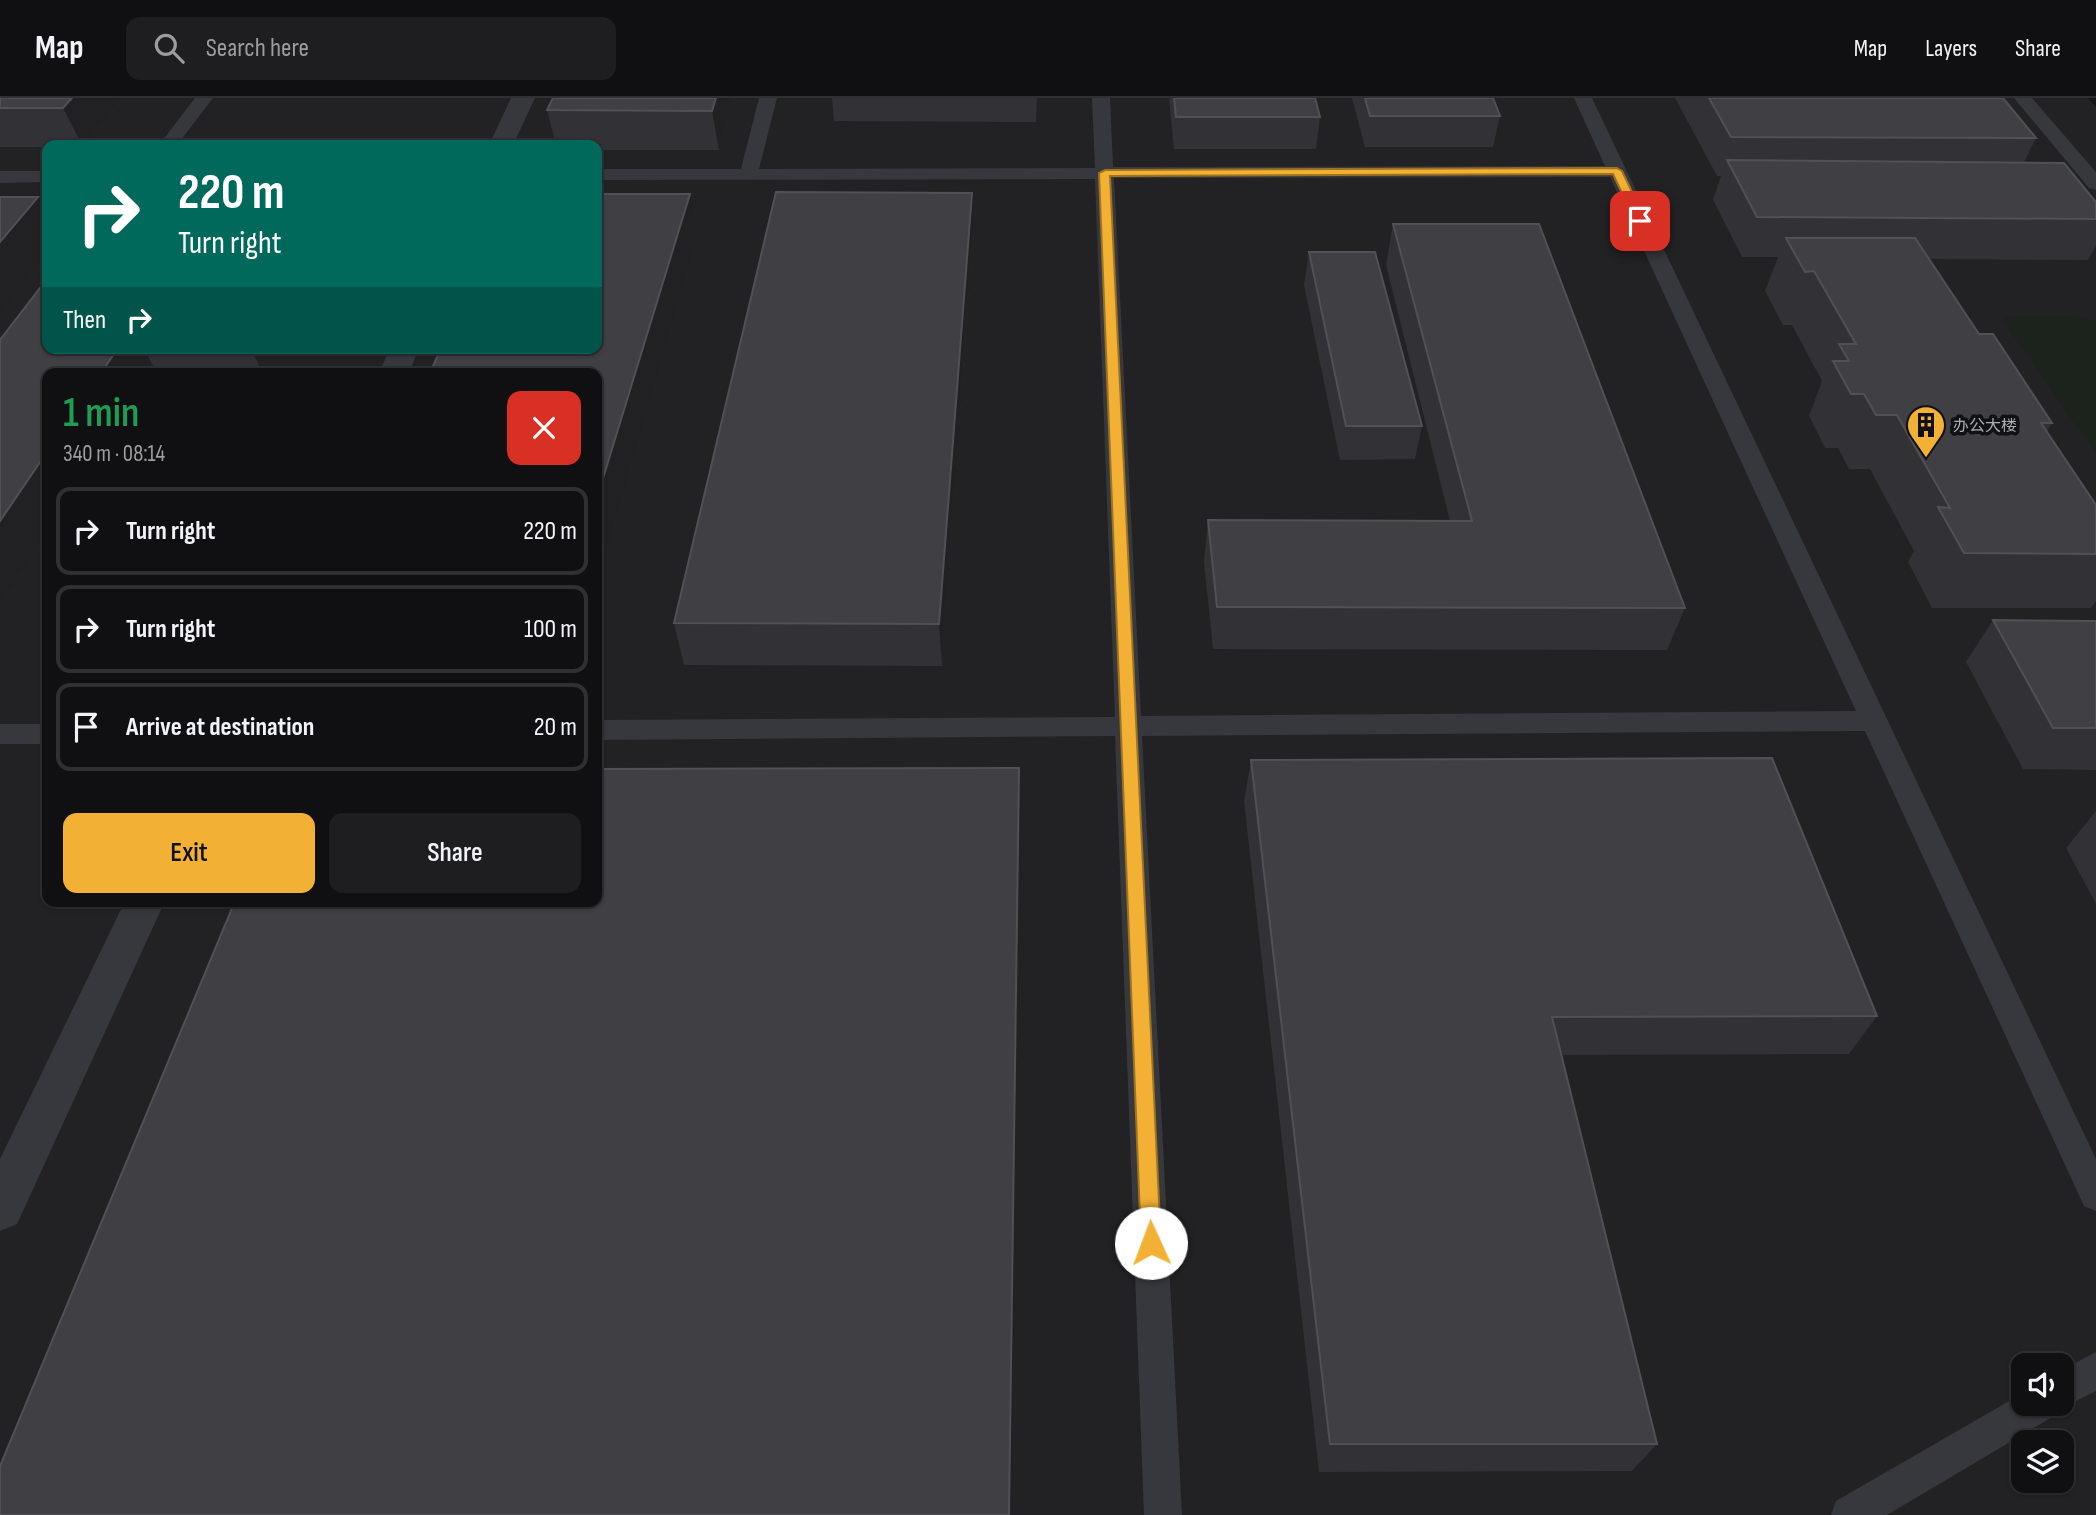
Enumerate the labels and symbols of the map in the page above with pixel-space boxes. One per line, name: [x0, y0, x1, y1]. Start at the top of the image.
pin: [1610, 191, 1670, 251]
building icon: 办公大楼: [1905, 404, 1947, 459]
place label: 办公大楼: [1953, 417, 2017, 436]
position arrow: [1114, 1206, 1188, 1280]

